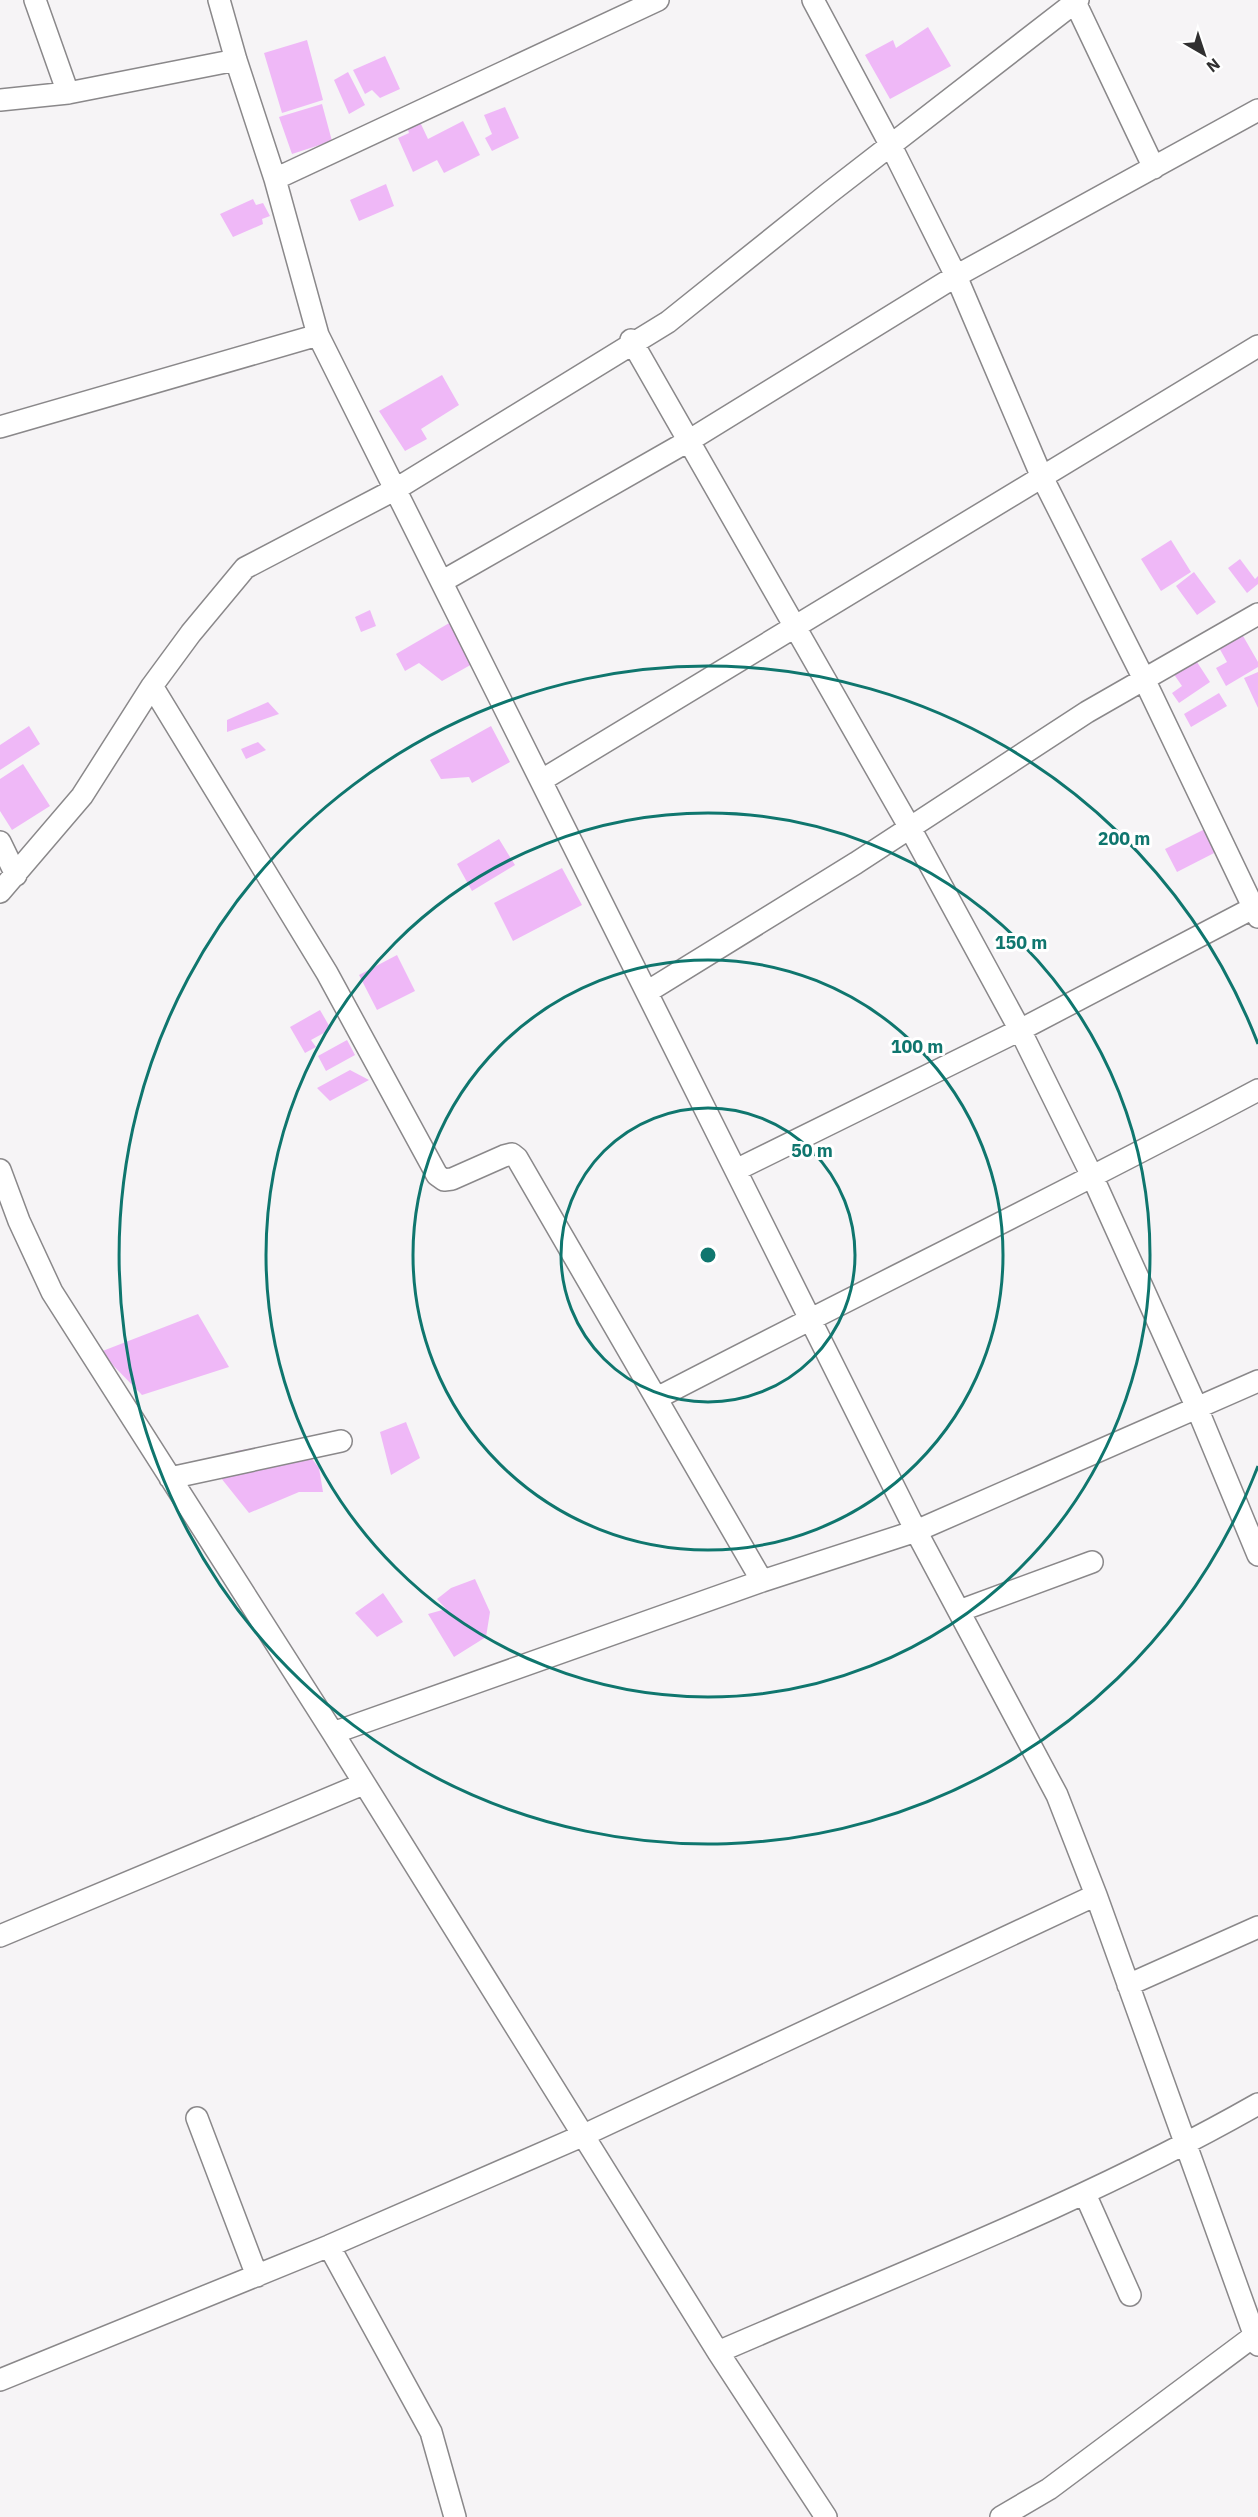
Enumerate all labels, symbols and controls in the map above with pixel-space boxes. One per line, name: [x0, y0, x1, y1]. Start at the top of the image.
north arrow: [1174, 24, 1234, 84]
text: N: [1203, 54, 1224, 77]
text: 200 m: [1098, 827, 1150, 850]
text: 150 m: [995, 931, 1047, 954]
text: 100 m: [891, 1035, 943, 1058]
text: 50 m: [791, 1139, 833, 1162]
centre of rings: [698, 1245, 718, 1265]

